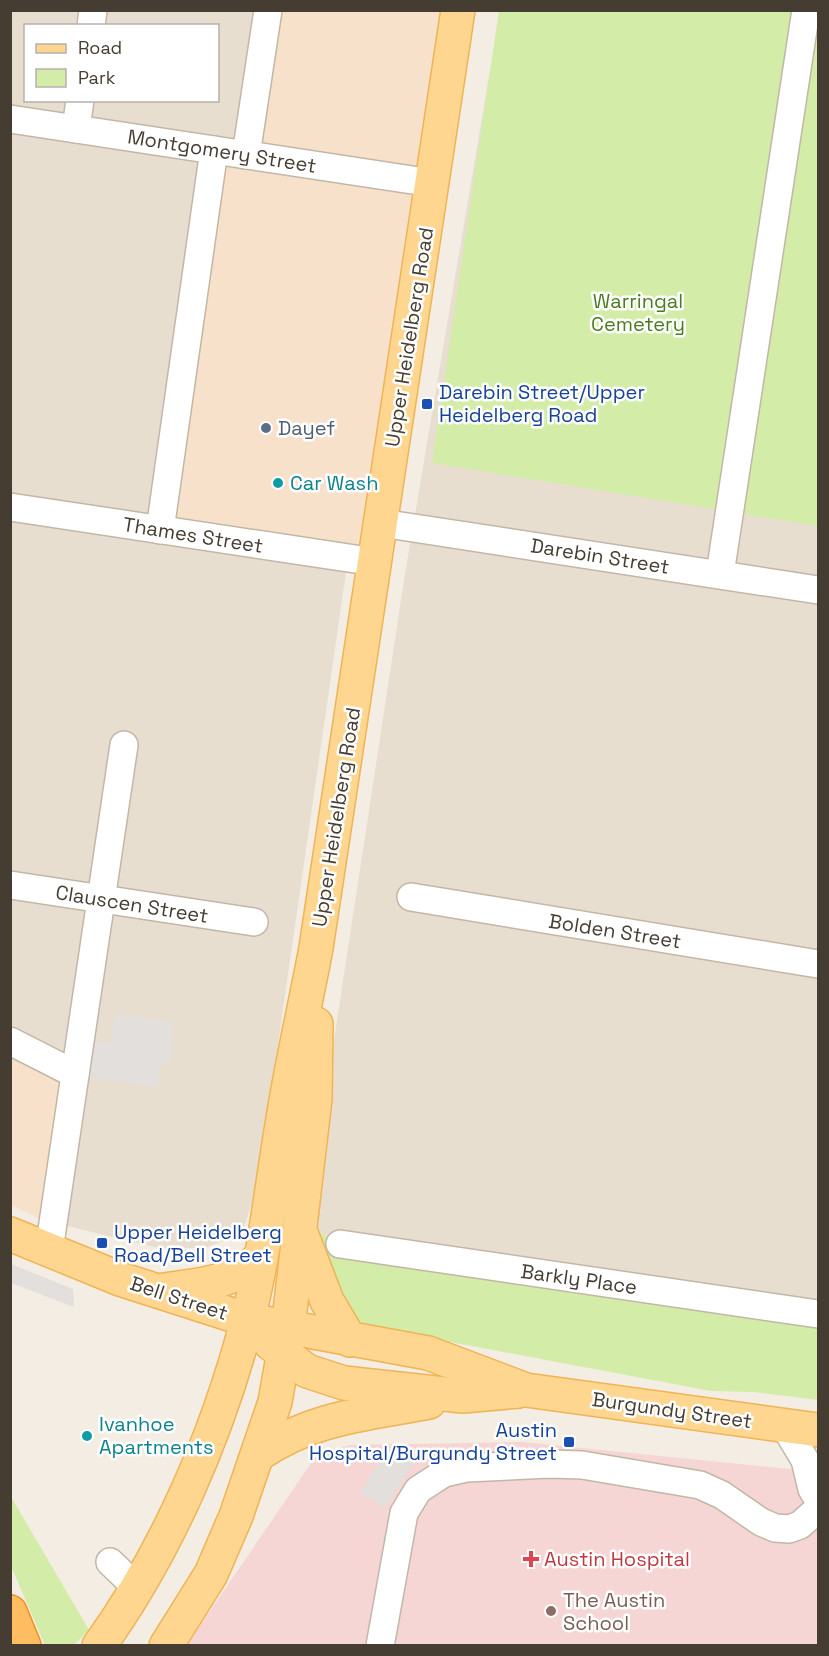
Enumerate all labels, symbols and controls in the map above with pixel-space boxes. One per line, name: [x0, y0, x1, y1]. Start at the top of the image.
legend: [24, 24, 219, 102]
text: Road: [78, 36, 122, 59]
text: Park: [78, 66, 116, 89]
street label: Montgomery Street: [126, 123, 318, 179]
street label: Upper Heidelberg Road: [379, 225, 439, 449]
park label: Warringal Cemetery: [591, 288, 685, 337]
place label: Darebin Street/Upper Heidelberg Road: [439, 379, 645, 428]
marker: Darebin Street/Upper Heidelberg Road: [420, 397, 434, 411]
place label: Dayef: [278, 415, 335, 441]
marker: Dayef: [259, 421, 273, 435]
place label: Car Wash: [290, 470, 378, 496]
marker: Car Wash: [271, 476, 285, 490]
street label: Thames Street: [121, 511, 265, 559]
street label: Darebin Street: [529, 532, 671, 580]
street label: Upper Heidelberg Road: [306, 705, 366, 929]
street label: Clauscen Street: [54, 879, 210, 929]
street label: Bolden Street: [547, 908, 683, 954]
place label: Upper Heidelberg Road/Bell Street: [114, 1219, 282, 1268]
marker: Upper Heidelberg Road/Bell Street: [95, 1236, 109, 1250]
street label: Barkly Place: [519, 1258, 639, 1300]
street label: Bell Street: [127, 1270, 231, 1326]
street label: Burgundy Street: [590, 1386, 754, 1434]
place label: Ivanhoe Apartments: [99, 1411, 213, 1460]
place label: Austin Hospital/Burgundy Street: [309, 1417, 557, 1466]
marker: Ivanhoe Apartments: [80, 1429, 94, 1443]
marker: Austin Hospital/Burgundy Street: [562, 1435, 576, 1449]
place label: Austin Hospital: [544, 1546, 690, 1572]
marker: Austin Hospital: [522, 1550, 540, 1568]
place label: The Austin School: [563, 1587, 665, 1636]
marker: The Austin School: [544, 1604, 558, 1618]

